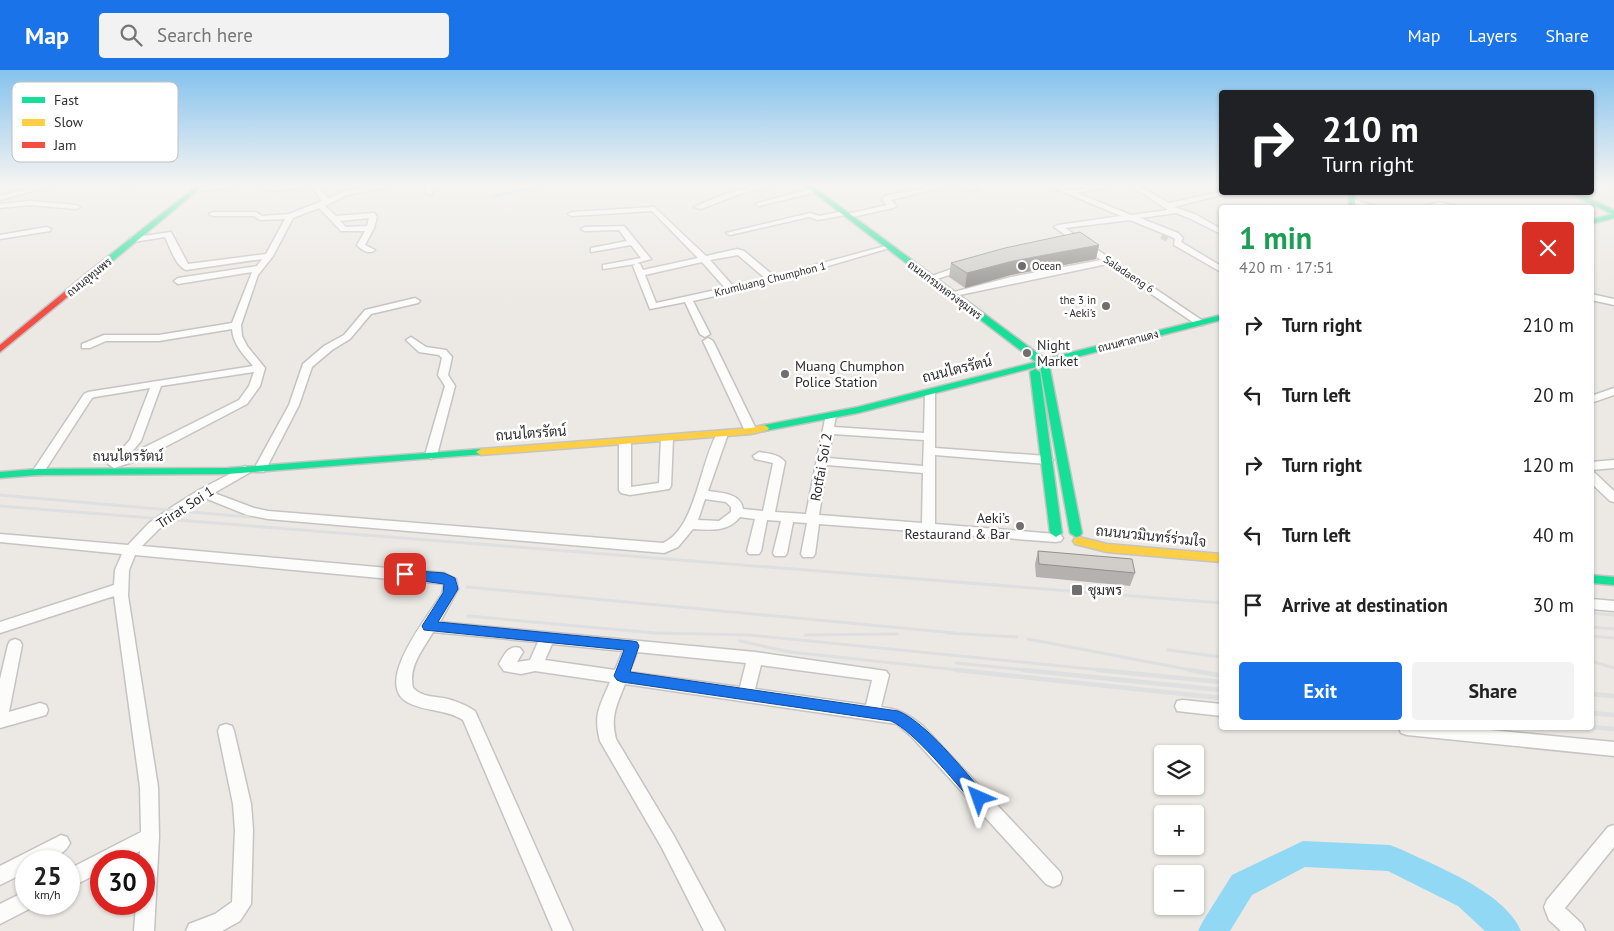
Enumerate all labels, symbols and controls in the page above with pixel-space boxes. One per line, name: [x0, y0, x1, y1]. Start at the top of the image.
search box: [99, 13, 449, 58]
text: Map: [25, 20, 69, 51]
icon: search: [117, 21, 145, 49]
text: Search here: [157, 23, 253, 47]
text: Map: [1408, 24, 1440, 47]
text: Layers: [1468, 24, 1517, 47]
text: Share: [1545, 24, 1589, 47]
legend: [12, 82, 178, 162]
text: Fast: [54, 91, 79, 109]
text: 210 m: [1322, 106, 1419, 152]
icon: right: [1239, 110, 1304, 175]
text: Slow: [54, 113, 84, 131]
text: Jam: [53, 136, 76, 154]
text: Turn right: [1322, 150, 1414, 178]
text: 1 min: [1239, 218, 1312, 257]
button: close: [1522, 222, 1574, 274]
street label: Saladaeng 6: [1101, 252, 1157, 296]
street label: ถนนอุทุมพร: [64, 255, 116, 301]
street label: ถนนกรมหลวงชุมพร: [904, 257, 985, 324]
text: 420 m · 17:51: [1239, 257, 1334, 277]
street label: Krumluang Chumphon 1: [713, 258, 827, 300]
place label: Ocean: [1032, 259, 1061, 273]
marker: Ocean: [1016, 260, 1028, 272]
place label: the 3 in - Aeki's: [1060, 293, 1096, 320]
marker: the 3 in - Aeki's: [1100, 300, 1112, 312]
icon: right: [1239, 311, 1267, 339]
text: Turn right: [1282, 313, 1362, 337]
text: 210 m: [1522, 313, 1574, 337]
street label: ถนนศาลาแดง: [1096, 327, 1160, 355]
place label: Night Market: [1037, 336, 1078, 370]
marker: Night Market: [1021, 347, 1033, 359]
street label: ถนนไตรรัตน์: [920, 352, 994, 386]
place label: Muang Chumphon Police Station: [795, 357, 904, 391]
marker: Muang Chumphon Police Station: [779, 368, 791, 380]
icon: left: [1239, 381, 1267, 409]
text: Turn left: [1282, 383, 1351, 407]
text: 20 m: [1533, 383, 1574, 407]
street label: ถนนไตรรัตน์: [495, 422, 567, 444]
street label: Rotfai Soi 2: [806, 432, 836, 502]
street label: ถนนไตรรัตน์: [93, 447, 164, 465]
icon: right: [1239, 451, 1267, 479]
text: Turn right: [1282, 453, 1362, 477]
text: 120 m: [1522, 453, 1574, 477]
street label: Trirat Soi 1: [153, 482, 217, 532]
place label: Aeki’s Restaurand & Bar: [904, 509, 1010, 543]
marker: Aeki’s Restaurand & Bar: [1014, 520, 1026, 532]
street label: ถนนนวมินทร์ร่วมใจ: [1095, 521, 1207, 551]
icon: left: [1239, 521, 1267, 549]
text: Turn left: [1282, 523, 1351, 547]
text: 40 m: [1533, 523, 1574, 547]
pin: [384, 553, 426, 595]
icon: arrive: [391, 560, 419, 588]
place label: ชุมพร: [1088, 581, 1122, 600]
marker: ชุมพร: [1070, 583, 1084, 597]
icon: arrive: [1239, 591, 1267, 619]
text: Arrive at destination: [1282, 593, 1448, 617]
text: 30 m: [1533, 593, 1574, 617]
button: Exit: [1239, 662, 1402, 720]
button: Share: [1412, 662, 1574, 720]
map controls: [1154, 745, 1204, 915]
button: layers: [1154, 745, 1204, 795]
position arrow: [952, 771, 1004, 823]
button: +: [1154, 805, 1204, 855]
speed limit sign: 30: [90, 850, 155, 915]
text: 25: [33, 860, 62, 892]
button: −: [1154, 865, 1204, 915]
text: km/h: [34, 887, 61, 902]

